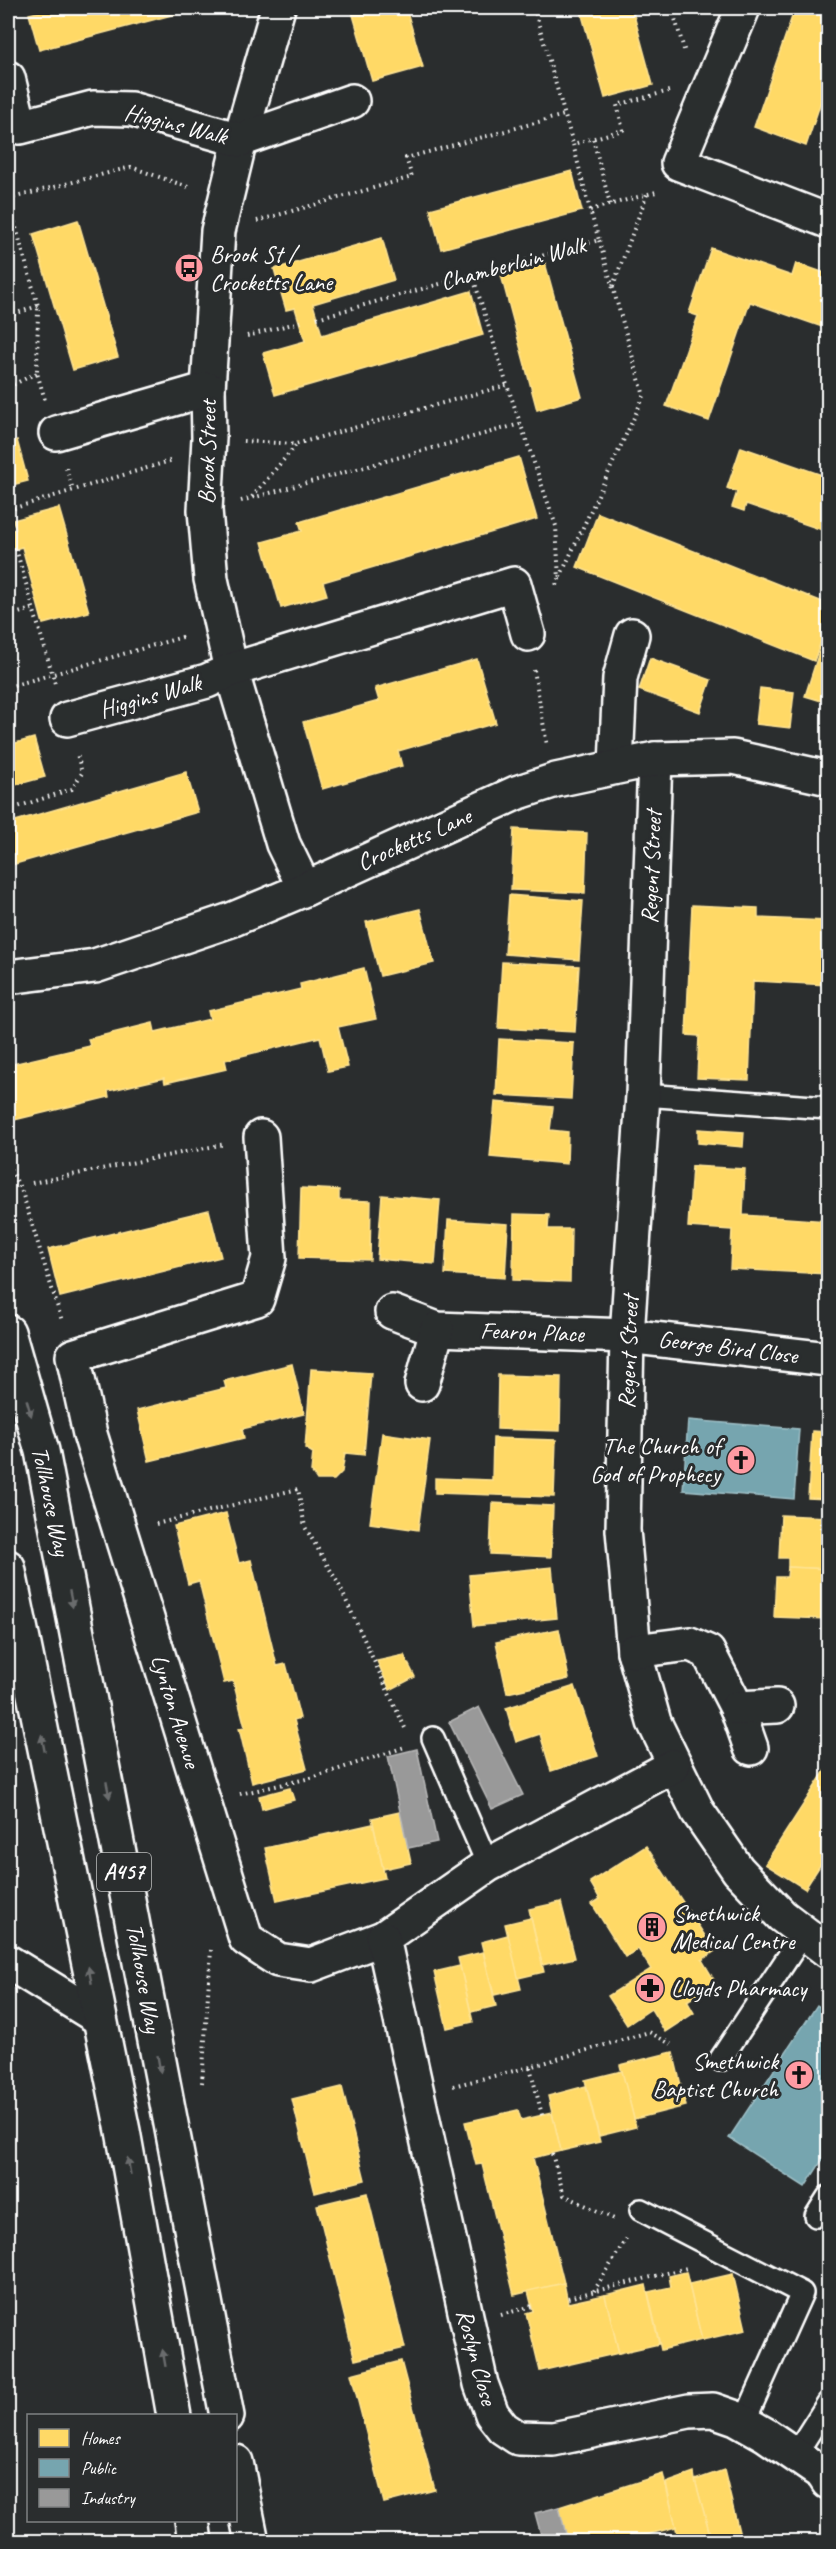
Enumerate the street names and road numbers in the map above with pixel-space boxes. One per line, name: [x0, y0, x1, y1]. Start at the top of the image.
street label: Higgins Walk: [122, 97, 232, 152]
street label: Chamberlain Walk: [437, 229, 591, 297]
street label: Brook Street: [191, 397, 223, 504]
street label: Higgins Walk: [96, 667, 207, 725]
street label: Crocketts Lane: [352, 800, 478, 878]
street label: Regent Street: [634, 807, 668, 924]
street label: Regent Street: [611, 1292, 645, 1409]
street label: Fearon Place: [480, 1315, 587, 1349]
street label: George Bird Close: [657, 1324, 801, 1371]
street label: Tollhouse Way: [25, 1444, 78, 1560]
street label: Lynton Avenue: [145, 1651, 208, 1773]
road number: A457: [97, 1853, 151, 1891]
street label: Tollhouse Way: [120, 1921, 169, 2037]
street label: Roslyn Close: [450, 2306, 505, 2410]

